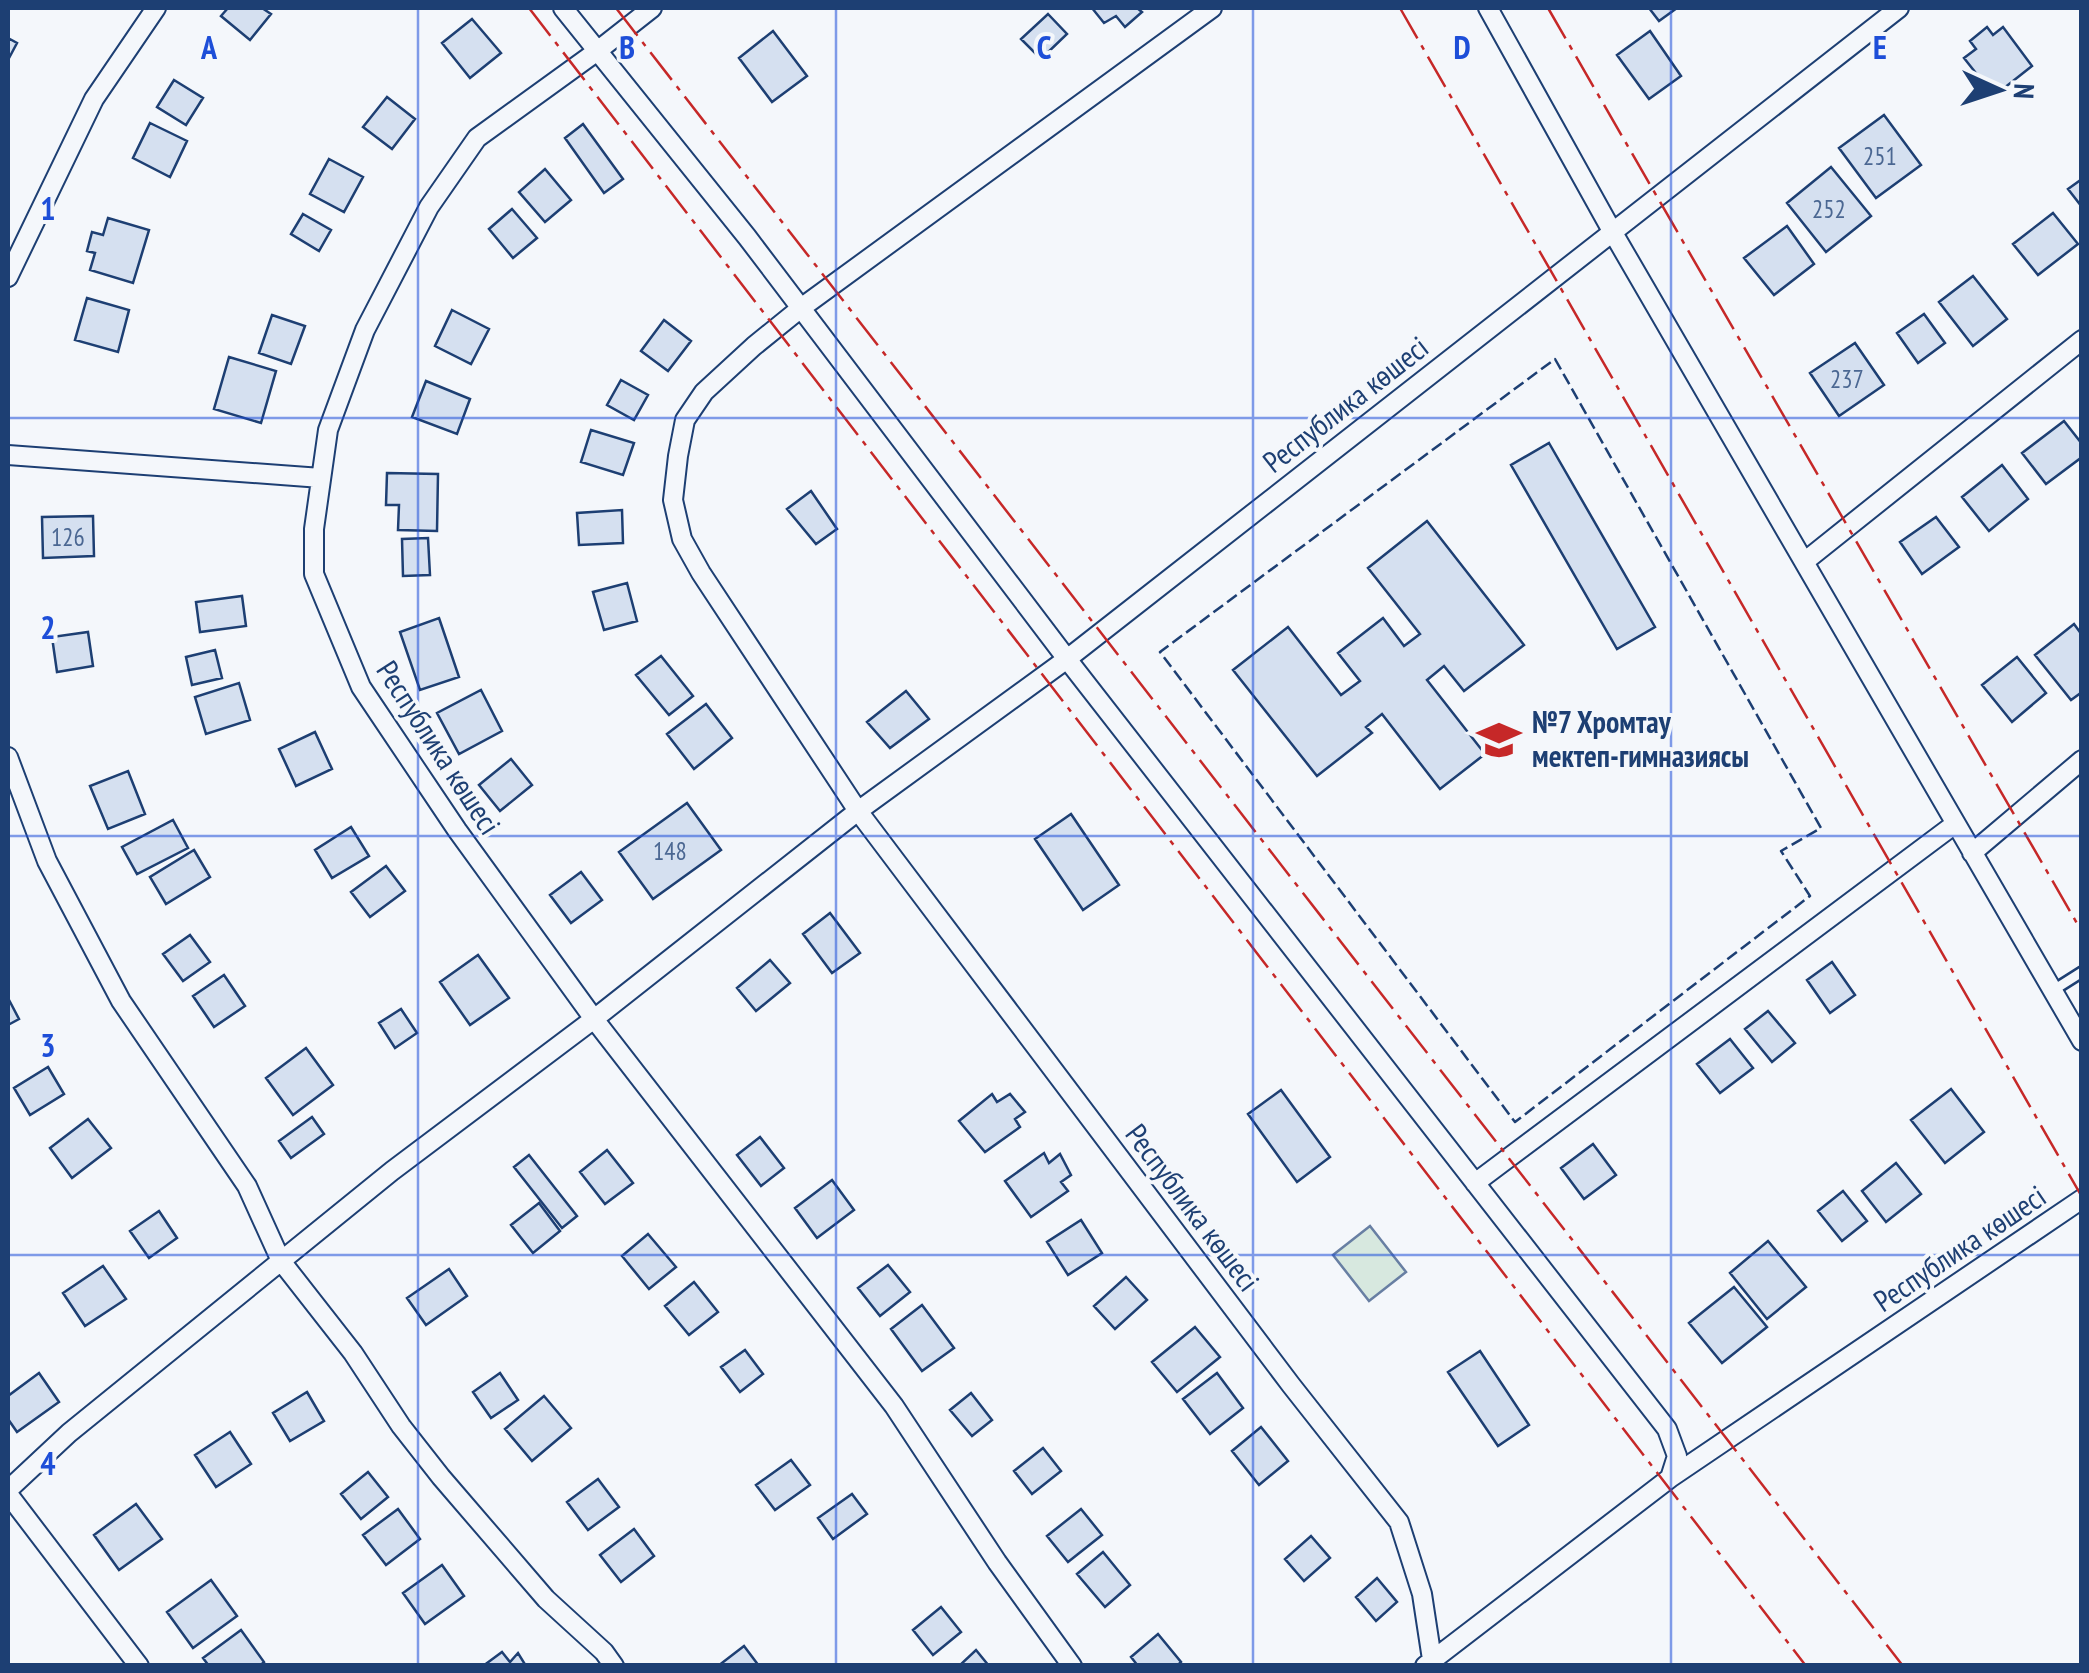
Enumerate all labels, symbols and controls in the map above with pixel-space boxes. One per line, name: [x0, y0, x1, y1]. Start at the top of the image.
text: A: [200, 26, 218, 68]
text: B: [619, 26, 635, 68]
text: C: [1037, 26, 1052, 68]
text: D: [1453, 26, 1471, 68]
text: E: [1873, 26, 1887, 68]
north arrow: [1949, 40, 2049, 140]
text: N: [2006, 83, 2043, 100]
house number: 251: [1863, 140, 1897, 172]
text: 1: [40, 187, 56, 229]
house number: 252: [1812, 193, 1846, 225]
street label: Республика көшесі: [1254, 327, 1436, 481]
house number: 237: [1830, 363, 1864, 395]
house number: 126: [51, 521, 85, 553]
text: 2: [40, 606, 56, 648]
street label: Республика көшесі: [369, 653, 510, 841]
place label: №7 Хромтау мектеп-гимназиясы: [1532, 702, 1749, 775]
school or university icon: №7 Хромтау мектеп-гимназиясы: [1475, 716, 1523, 764]
house number: 148: [653, 835, 687, 867]
text: 3: [40, 1024, 56, 1066]
street label: Республика көшесі: [1118, 1116, 1269, 1298]
street label: Республика көшесі: [1866, 1176, 2053, 1320]
text: 4: [40, 1442, 56, 1484]

